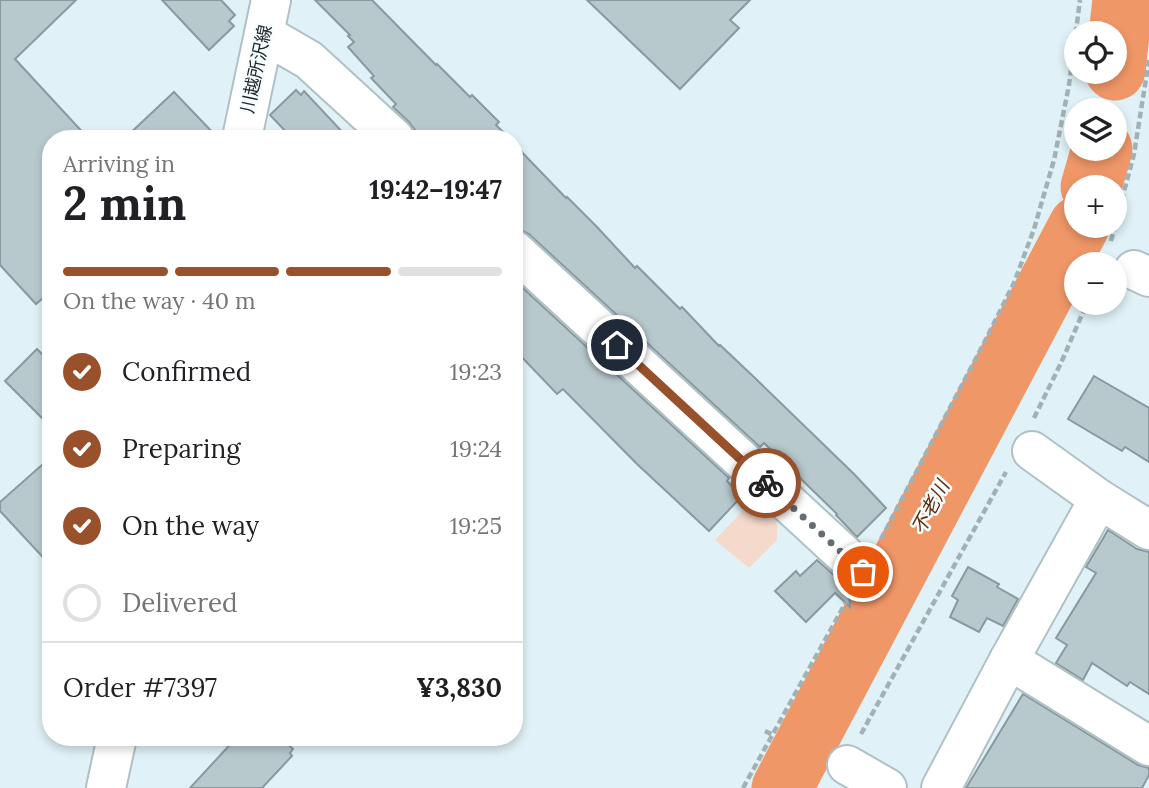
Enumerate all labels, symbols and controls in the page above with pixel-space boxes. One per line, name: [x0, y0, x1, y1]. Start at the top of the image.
map controls: [1064, 21, 1127, 315]
button: locate: [1064, 21, 1127, 84]
street label: 川越所沢線: [235, 23, 277, 115]
button: layers: [1064, 98, 1127, 161]
text: Arriving in: [63, 149, 175, 178]
text: 19:42–19:47: [369, 173, 502, 206]
text: 2 min: [63, 174, 186, 233]
button: +: [1064, 175, 1127, 238]
button: −: [1064, 252, 1127, 315]
text: On the way · 40 m: [63, 286, 256, 315]
pin: [587, 315, 647, 375]
icon: home: [598, 326, 636, 364]
icon: check: [63, 353, 101, 391]
text: Confirmed: [122, 355, 251, 388]
text: 19:23: [450, 357, 502, 386]
icon: check: [63, 430, 101, 468]
text: Preparing: [122, 432, 241, 465]
text: 19:24: [450, 434, 502, 463]
courier: [731, 448, 801, 518]
icon: bike: [747, 464, 785, 502]
water label: 不老川: [906, 474, 955, 538]
icon: check: [63, 507, 101, 545]
text: On the way: [122, 509, 259, 542]
text: 19:25: [450, 511, 502, 540]
pin: [833, 542, 893, 602]
icon: bag: [844, 553, 882, 591]
text: Delivered: [122, 586, 238, 619]
text: Order #7397: [63, 671, 217, 704]
text: ¥3,830: [416, 671, 502, 704]

